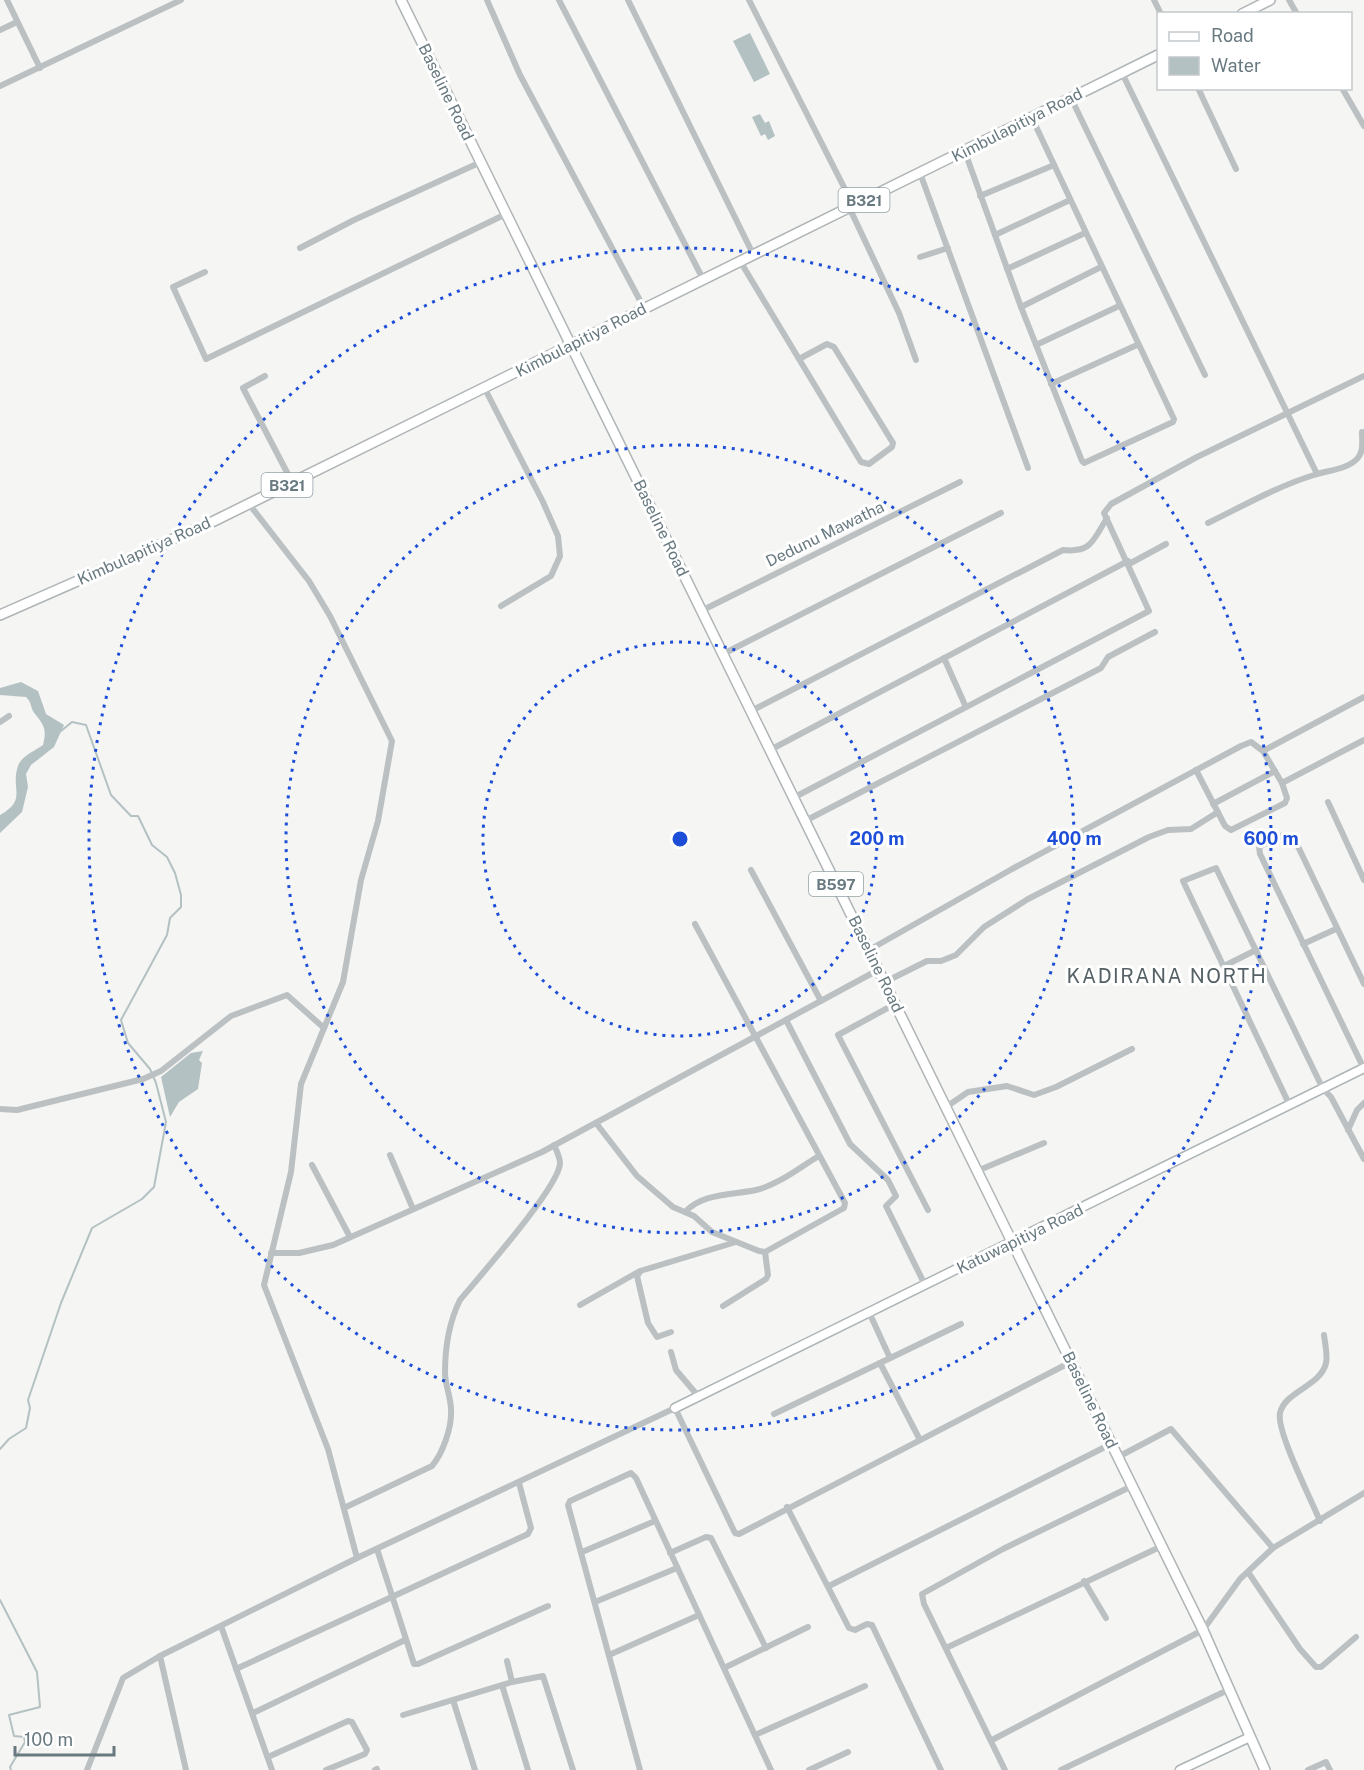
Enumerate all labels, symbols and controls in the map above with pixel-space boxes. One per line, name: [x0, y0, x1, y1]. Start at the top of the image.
legend: [1157, 12, 1352, 90]
text: Road: [1211, 25, 1254, 46]
street label: Baseline Road: [414, 40, 478, 144]
text: Water: [1211, 55, 1261, 76]
street label: Kimbulapitiya Road: [949, 84, 1085, 166]
road number: B321: [838, 188, 890, 212]
street label: Kimbulapitiya Road: [513, 299, 649, 381]
road number: B321: [262, 473, 312, 497]
street label: Baseline Road: [629, 476, 693, 580]
street label: Dedunu Mawatha: [763, 497, 887, 571]
street label: Kimbulapitiya Road: [74, 513, 214, 589]
text: 200 m: [850, 828, 904, 849]
text: 400 m: [1046, 828, 1102, 849]
text: 600 m: [1243, 828, 1299, 849]
centre of rings: [670, 829, 690, 849]
road number: B597: [809, 872, 863, 896]
street label: Baseline Road: [844, 912, 908, 1016]
district label: KADIRANA NORTH: [1067, 964, 1267, 988]
street label: Katuwapitiya Road: [954, 1200, 1086, 1278]
street label: Baseline Road: [1058, 1348, 1122, 1452]
scale bar: [15, 1719, 114, 1757]
text: 100 m: [24, 1729, 73, 1750]

